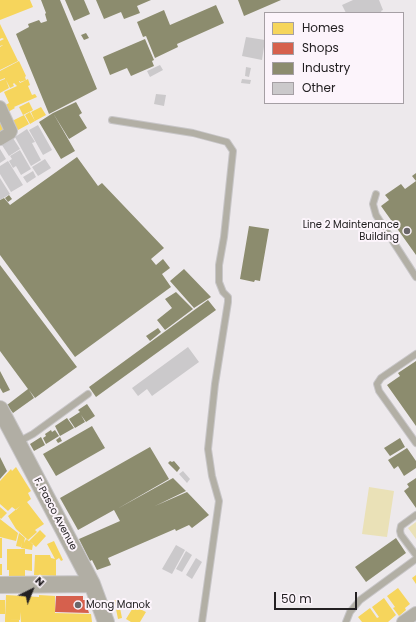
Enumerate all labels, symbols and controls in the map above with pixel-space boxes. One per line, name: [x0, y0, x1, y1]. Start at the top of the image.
legend: [264, 12, 404, 104]
text: Homes: [302, 19, 344, 36]
text: Shops: [302, 39, 339, 56]
text: Industry: [302, 59, 350, 76]
text: Other: [302, 79, 335, 96]
place label: Line 2 Maintenance Building: [303, 219, 399, 242]
marker: Line 2 Maintenance Building: [402, 226, 412, 236]
street label: F. Pasco Avenue: [31, 476, 79, 552]
north arrow: [12, 570, 52, 610]
text: N: [32, 573, 49, 590]
scale bar: [276, 584, 359, 610]
text: 50 m: [281, 590, 312, 607]
place label: Mong Manok: [86, 599, 150, 611]
marker: Mong Manok: [73, 600, 83, 610]

